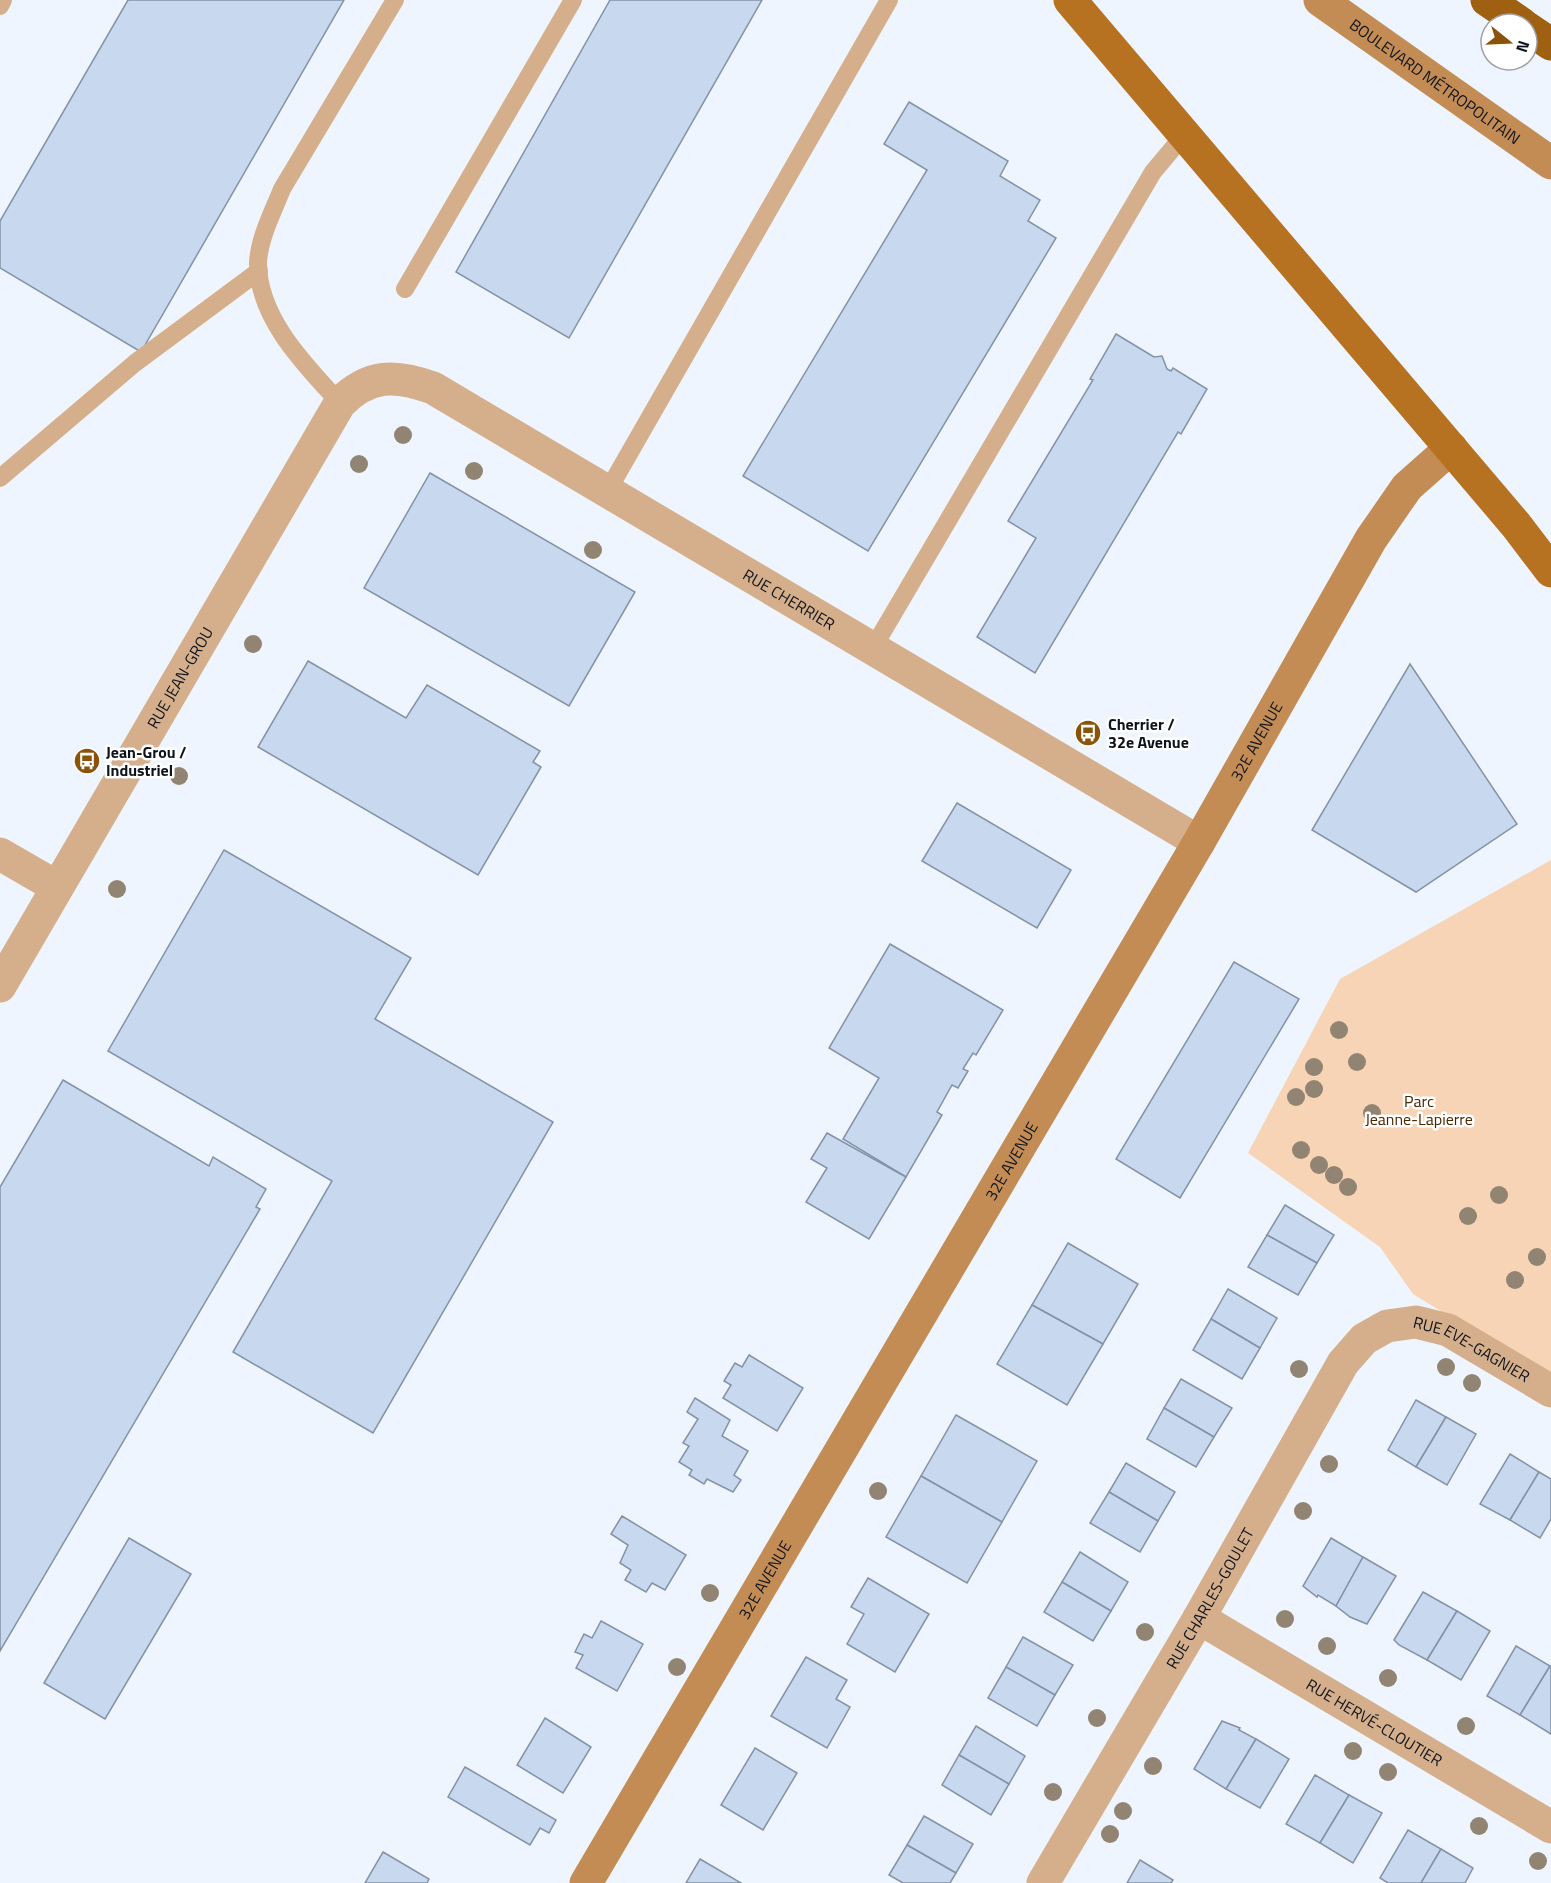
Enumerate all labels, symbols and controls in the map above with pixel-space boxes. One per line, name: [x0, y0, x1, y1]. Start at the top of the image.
north arrow: [1479, 12, 1539, 72]
street label: BOULEVARD MÉTROPOLITAIN: [1346, 16, 1524, 148]
street label: RUE CHERRIER: [739, 562, 840, 636]
street label: RUE JEAN-GROU: [141, 622, 219, 733]
street label: 32E AVENUE: [1224, 697, 1288, 785]
place label: Cherrier / 32e Avenue: [1108, 712, 1189, 754]
bus stop icon: Cherrier / 32e Avenue: [1073, 718, 1103, 748]
place label: Jean-Grou / Industriel: [106, 740, 187, 782]
bus stop icon: Jean-Grou / Industriel: [72, 746, 102, 776]
park label: Parc Jeanne-Lapierre: [1365, 1089, 1473, 1131]
street label: 32E AVENUE: [979, 1117, 1044, 1205]
street label: RUE EVE-GAGNIER: [1411, 1310, 1535, 1388]
street label: RUE CHARLES-GOULET: [1160, 1523, 1260, 1673]
street label: 32E AVENUE: [732, 1536, 797, 1624]
street label: RUE HERVÉ-CLOUTIER: [1302, 1672, 1447, 1772]

